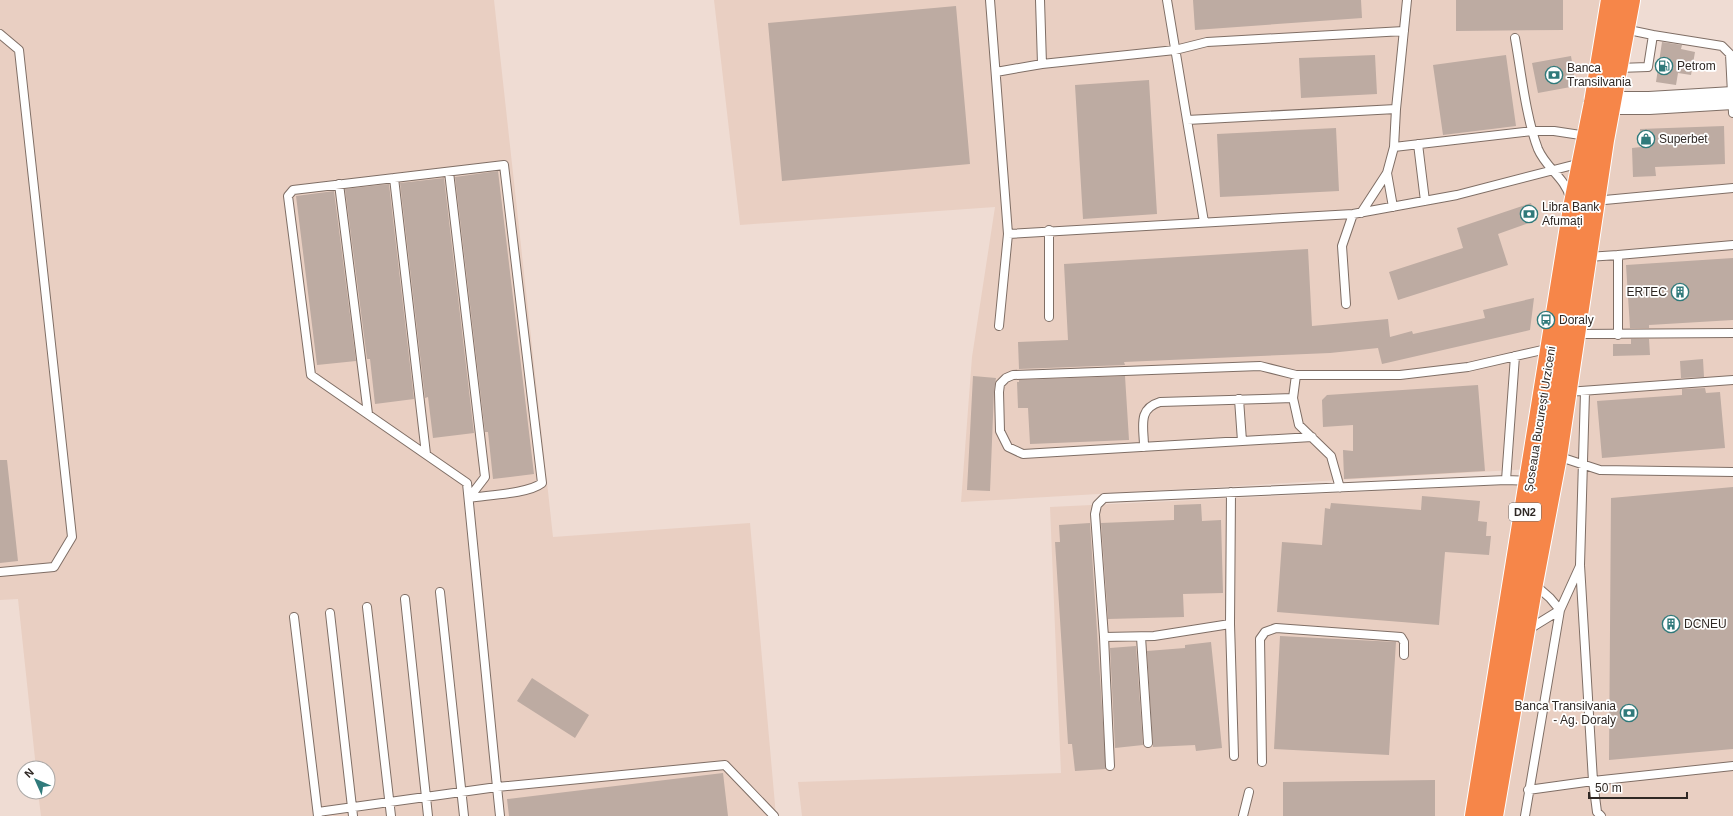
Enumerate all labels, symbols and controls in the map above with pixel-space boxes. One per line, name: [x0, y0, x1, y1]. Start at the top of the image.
fuel station icon: Petrom: [1654, 56, 1674, 76]
place label: Petrom: [1677, 59, 1716, 73]
place label: Banca Transilvania: [1567, 61, 1632, 89]
bank icon: Banca Transilvania: [1544, 65, 1564, 85]
shop icon: Superbet: [1636, 129, 1656, 149]
place label: Superbet: [1659, 132, 1708, 146]
place label: Libra Bank Afumați: [1542, 200, 1600, 228]
bank icon: Libra Bank Afumați: [1519, 204, 1539, 224]
building icon: ERTEC: [1670, 282, 1690, 302]
place label: ERTEC: [1627, 285, 1667, 299]
bus stop icon: Doraly: [1536, 310, 1556, 330]
place label: Doraly: [1559, 313, 1594, 327]
street label: Șoseaua București Urziceni: [1522, 345, 1558, 493]
road number: DN2: [1509, 503, 1541, 521]
building icon: DCNEU: [1661, 614, 1681, 634]
place label: DCNEU: [1684, 617, 1727, 631]
place label: Banca Transilvania - Ag. Doraly: [1515, 699, 1616, 727]
bank icon: Banca Transilvania - Ag. Doraly: [1619, 703, 1639, 723]
north arrow: [16, 760, 56, 800]
text: N: [22, 766, 36, 780]
scale bar: [1589, 774, 1687, 800]
text: 50 m: [1595, 781, 1622, 795]

